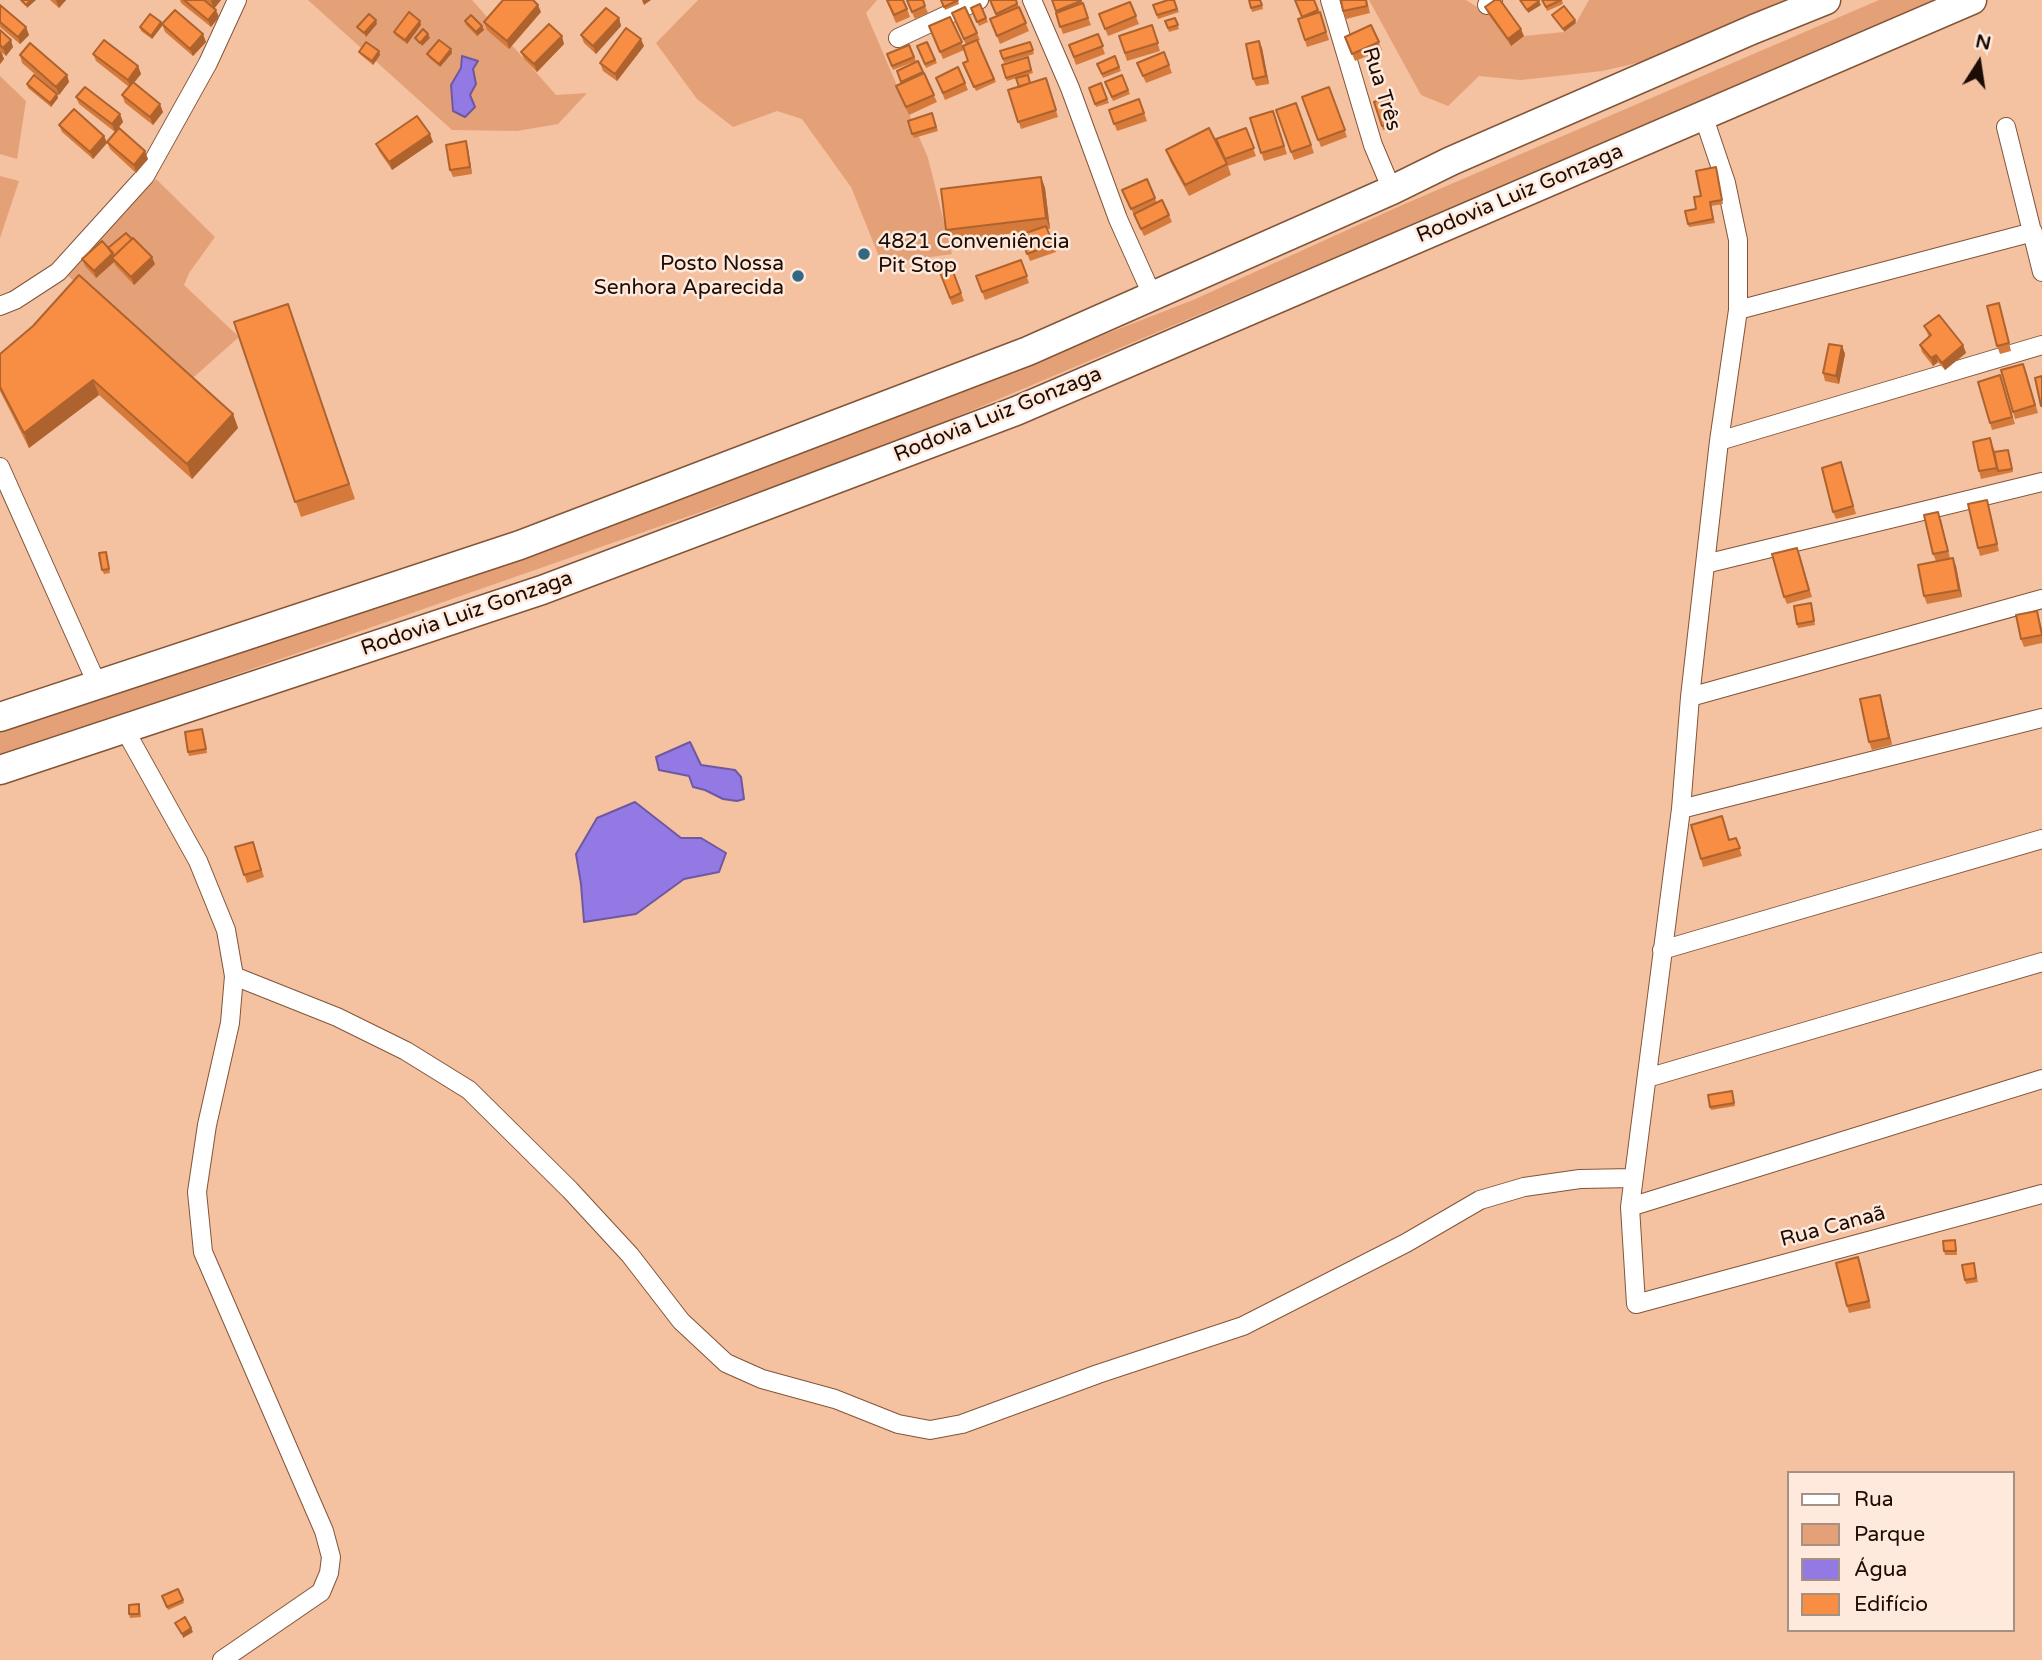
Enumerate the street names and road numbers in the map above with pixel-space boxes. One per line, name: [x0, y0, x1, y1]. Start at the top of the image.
street label: Rua Três: [1356, 44, 1406, 134]
street label: Rodovia Luiz Gonzaga: [1413, 139, 1627, 249]
street label: Rodovia Luiz Gonzaga: [890, 362, 1106, 468]
street label: Rodovia Luiz Gonzaga: [358, 566, 576, 662]
street label: Rua Canaã: [1778, 1201, 1888, 1253]

